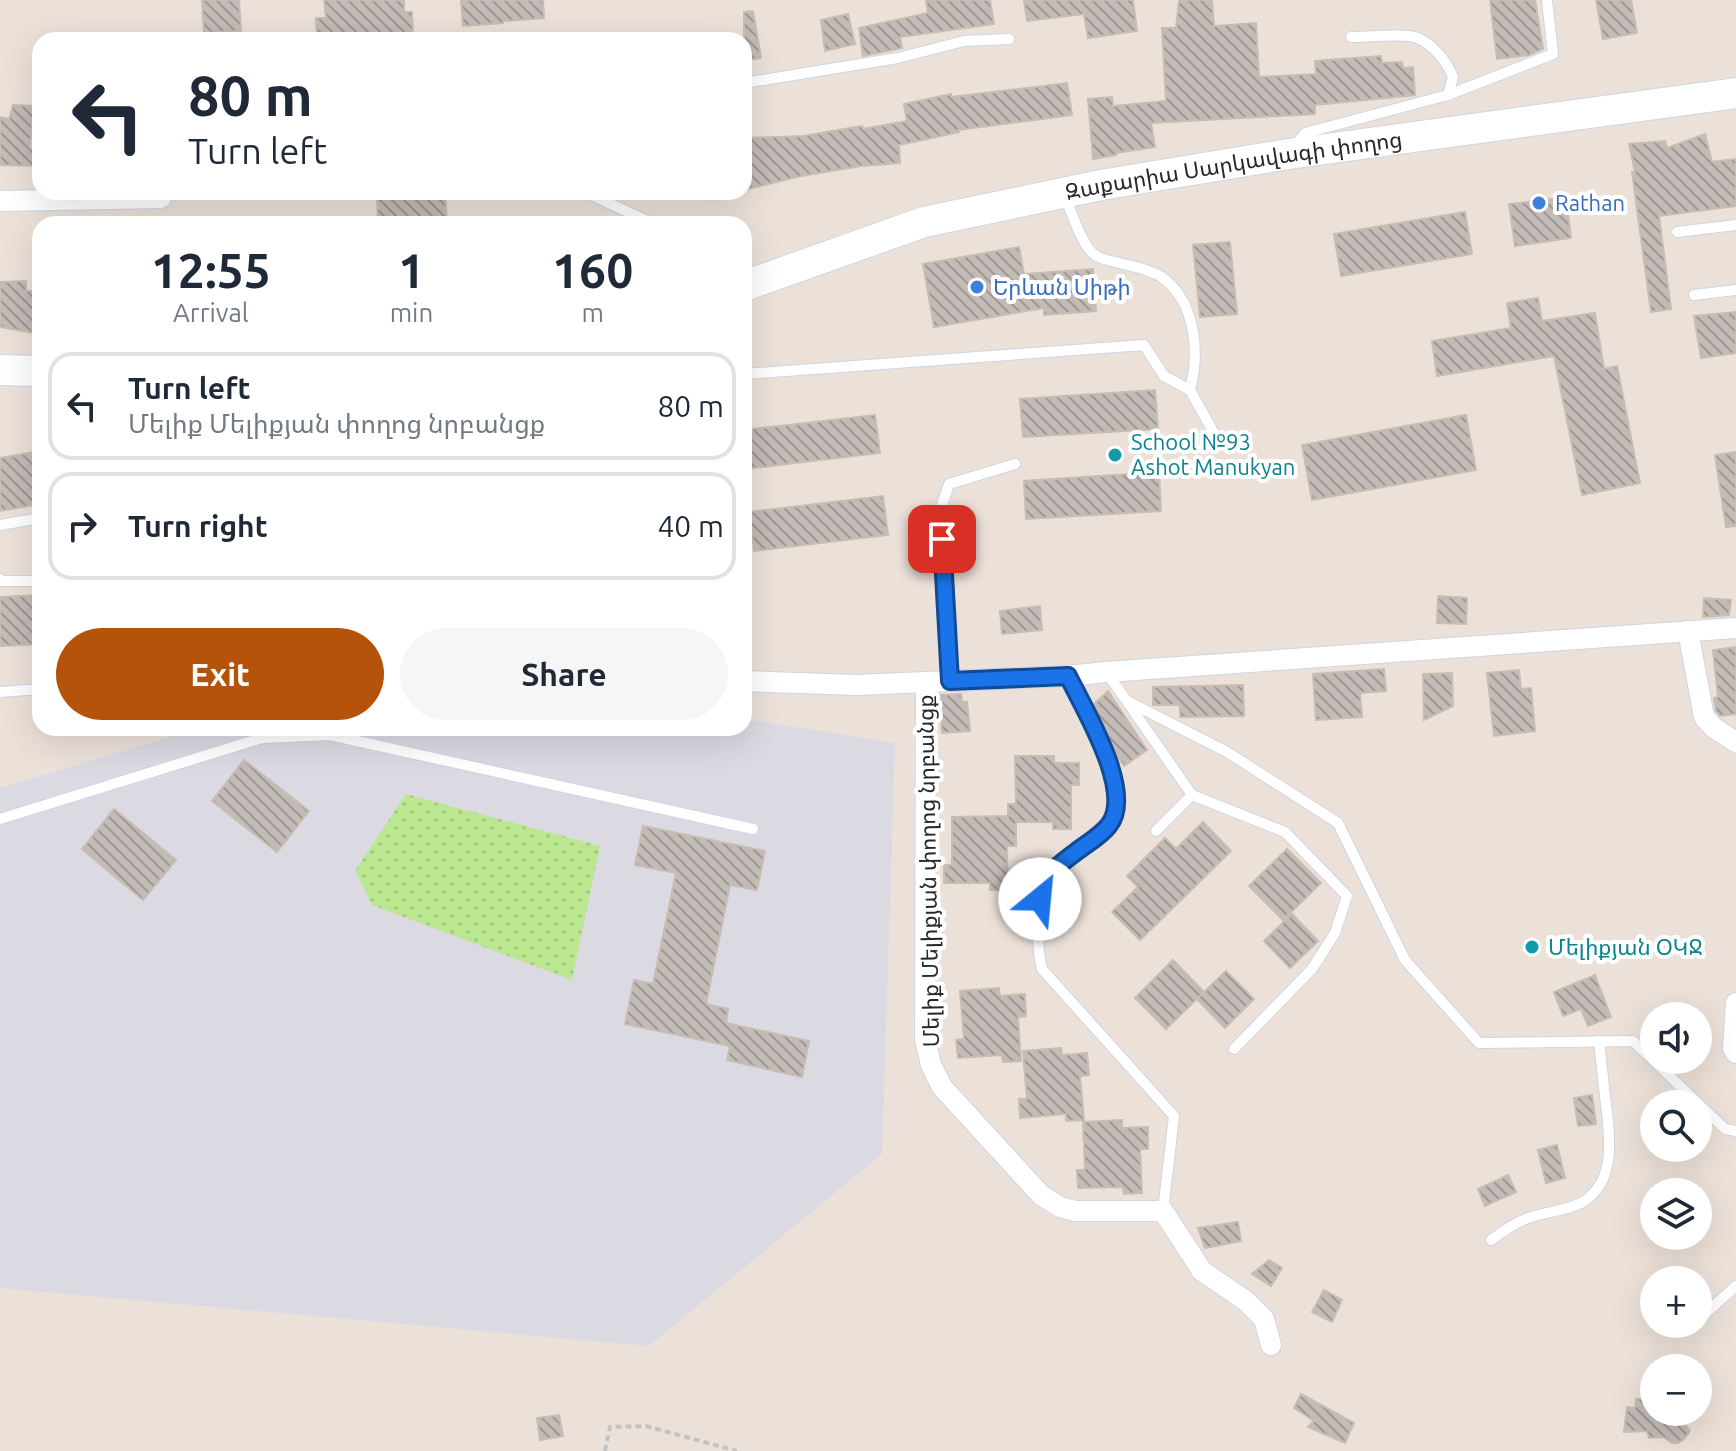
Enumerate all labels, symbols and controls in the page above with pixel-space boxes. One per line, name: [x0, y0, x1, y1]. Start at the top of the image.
icon: left: [56, 64, 160, 168]
text: 80 m: [188, 64, 313, 127]
street label: Զաքարիա Սարկավագի փողոց: [1063, 126, 1404, 204]
text: Turn left: [188, 130, 327, 171]
place label: Rathan: [1555, 190, 1625, 215]
marker: Rathan: [1530, 194, 1548, 212]
text: 12:55: [151, 243, 271, 297]
text: 1: [398, 243, 425, 297]
text: 160: [552, 243, 633, 297]
place label: Երևան Սիթի: [993, 274, 1131, 300]
marker: Երևան Սիթի: [968, 278, 986, 296]
text: Arrival: [173, 298, 249, 327]
text: min: [390, 298, 433, 327]
text: m: [581, 298, 604, 327]
text: Turn left: [128, 371, 250, 405]
icon: left: [60, 384, 104, 428]
text: 80 m: [657, 389, 724, 423]
text: Մելիք Մելիքյան փողոց նրբանցք: [128, 409, 545, 438]
place label: School №93 Ashot Manukyan: [1131, 429, 1295, 479]
marker: School №93 Ashot Manukyan: [1106, 446, 1124, 464]
icon: right: [60, 504, 104, 548]
pin: [908, 505, 976, 573]
text: Turn right: [128, 509, 268, 543]
text: 40 m: [657, 509, 724, 543]
icon: arrive: [920, 517, 964, 561]
button: Exit: [56, 628, 384, 720]
button: Share: [400, 628, 728, 720]
street label: Մելիք Մելիքյան փողոց նրբանցք: [912, 694, 944, 1048]
position arrow: [998, 857, 1082, 941]
place label: Մելիքյան ՕԿՋ: [1548, 934, 1703, 960]
marker: Մելիքյան ՕԿՋ: [1523, 938, 1541, 956]
map controls: [1640, 1002, 1712, 1426]
button: sound: [1640, 1002, 1712, 1074]
button: search: [1640, 1090, 1712, 1162]
button: layers: [1640, 1178, 1712, 1250]
button: +: [1640, 1266, 1712, 1338]
button: −: [1640, 1354, 1712, 1426]

